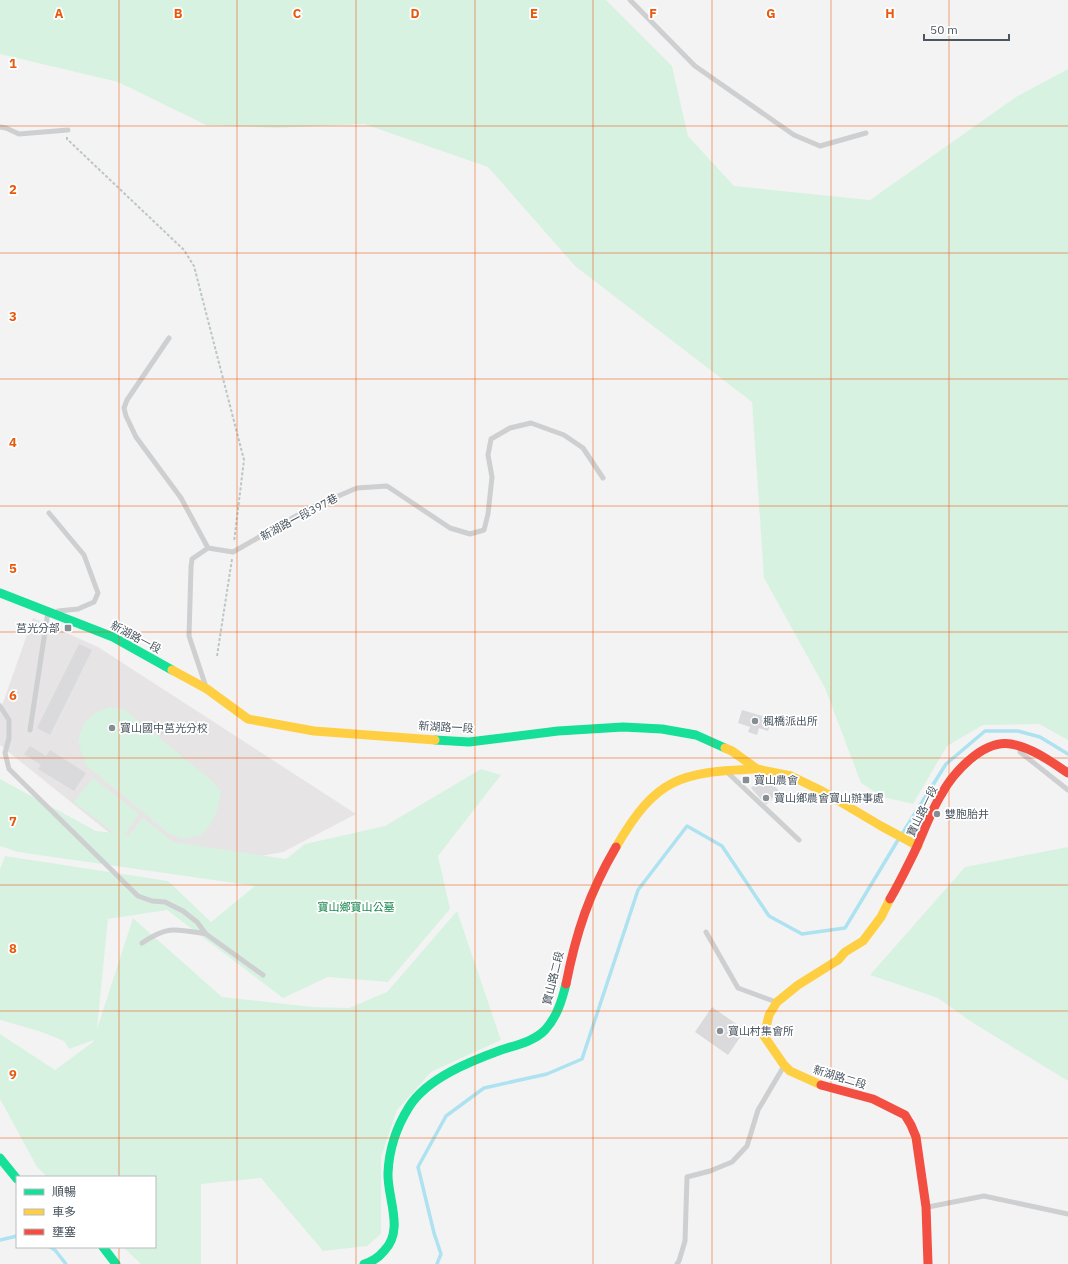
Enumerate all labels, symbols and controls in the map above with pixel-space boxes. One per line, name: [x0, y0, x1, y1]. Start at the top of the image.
text: A: [55, 5, 64, 22]
text: B: [174, 5, 183, 22]
text: C: [293, 5, 302, 22]
text: D: [410, 5, 420, 22]
text: E: [530, 5, 538, 22]
text: F: [649, 5, 657, 22]
text: G: [766, 5, 776, 22]
text: H: [885, 5, 895, 22]
scale bar: [924, 16, 1009, 42]
text: 50 m: [930, 22, 958, 37]
text: 1: [9, 55, 17, 72]
text: 2: [9, 181, 17, 198]
text: 3: [9, 308, 17, 325]
text: 4: [9, 434, 17, 451]
street label: 新湖路一段397巷: [258, 491, 340, 543]
text: 5: [9, 560, 17, 577]
street label: 新湖路一段: [108, 618, 164, 656]
place label: 莒光分部: [16, 621, 60, 635]
marker: 莒光分部: [63, 623, 73, 633]
text: 6: [9, 687, 17, 704]
place label: 楓橋派出所: [763, 714, 818, 728]
marker: 楓橋派出所: [750, 716, 760, 726]
street label: 新湖路一段: [418, 719, 474, 735]
place label: 寶山國中莒光分校: [120, 721, 208, 735]
marker: 寶山國中莒光分校: [107, 723, 117, 733]
place label: 寶山農會: [754, 773, 798, 787]
marker: 寶山農會: [741, 775, 751, 785]
street label: 寶山路一段: [904, 783, 940, 839]
place label: 寶山鄉農會寶山辦事處: [774, 791, 884, 805]
marker: 寶山鄉農會寶山辦事處: [761, 793, 771, 803]
place label: 雙胞胎井: [945, 807, 989, 821]
marker: 雙胞胎井: [932, 809, 942, 819]
text: 7: [9, 813, 17, 830]
park label: 寶山鄉寶山公墓: [318, 900, 395, 914]
text: 8: [9, 940, 17, 957]
street label: 寶山路二段: [540, 950, 566, 1006]
place label: 寶山村集會所: [728, 1024, 794, 1038]
marker: 寶山村集會所: [715, 1026, 725, 1036]
street label: 新湖路二段: [812, 1062, 868, 1092]
text: 9: [9, 1066, 17, 1083]
legend: [16, 1176, 156, 1248]
text: 順暢: [52, 1184, 76, 1199]
text: 車多: [52, 1204, 76, 1219]
text: 壅塞: [52, 1224, 76, 1239]

